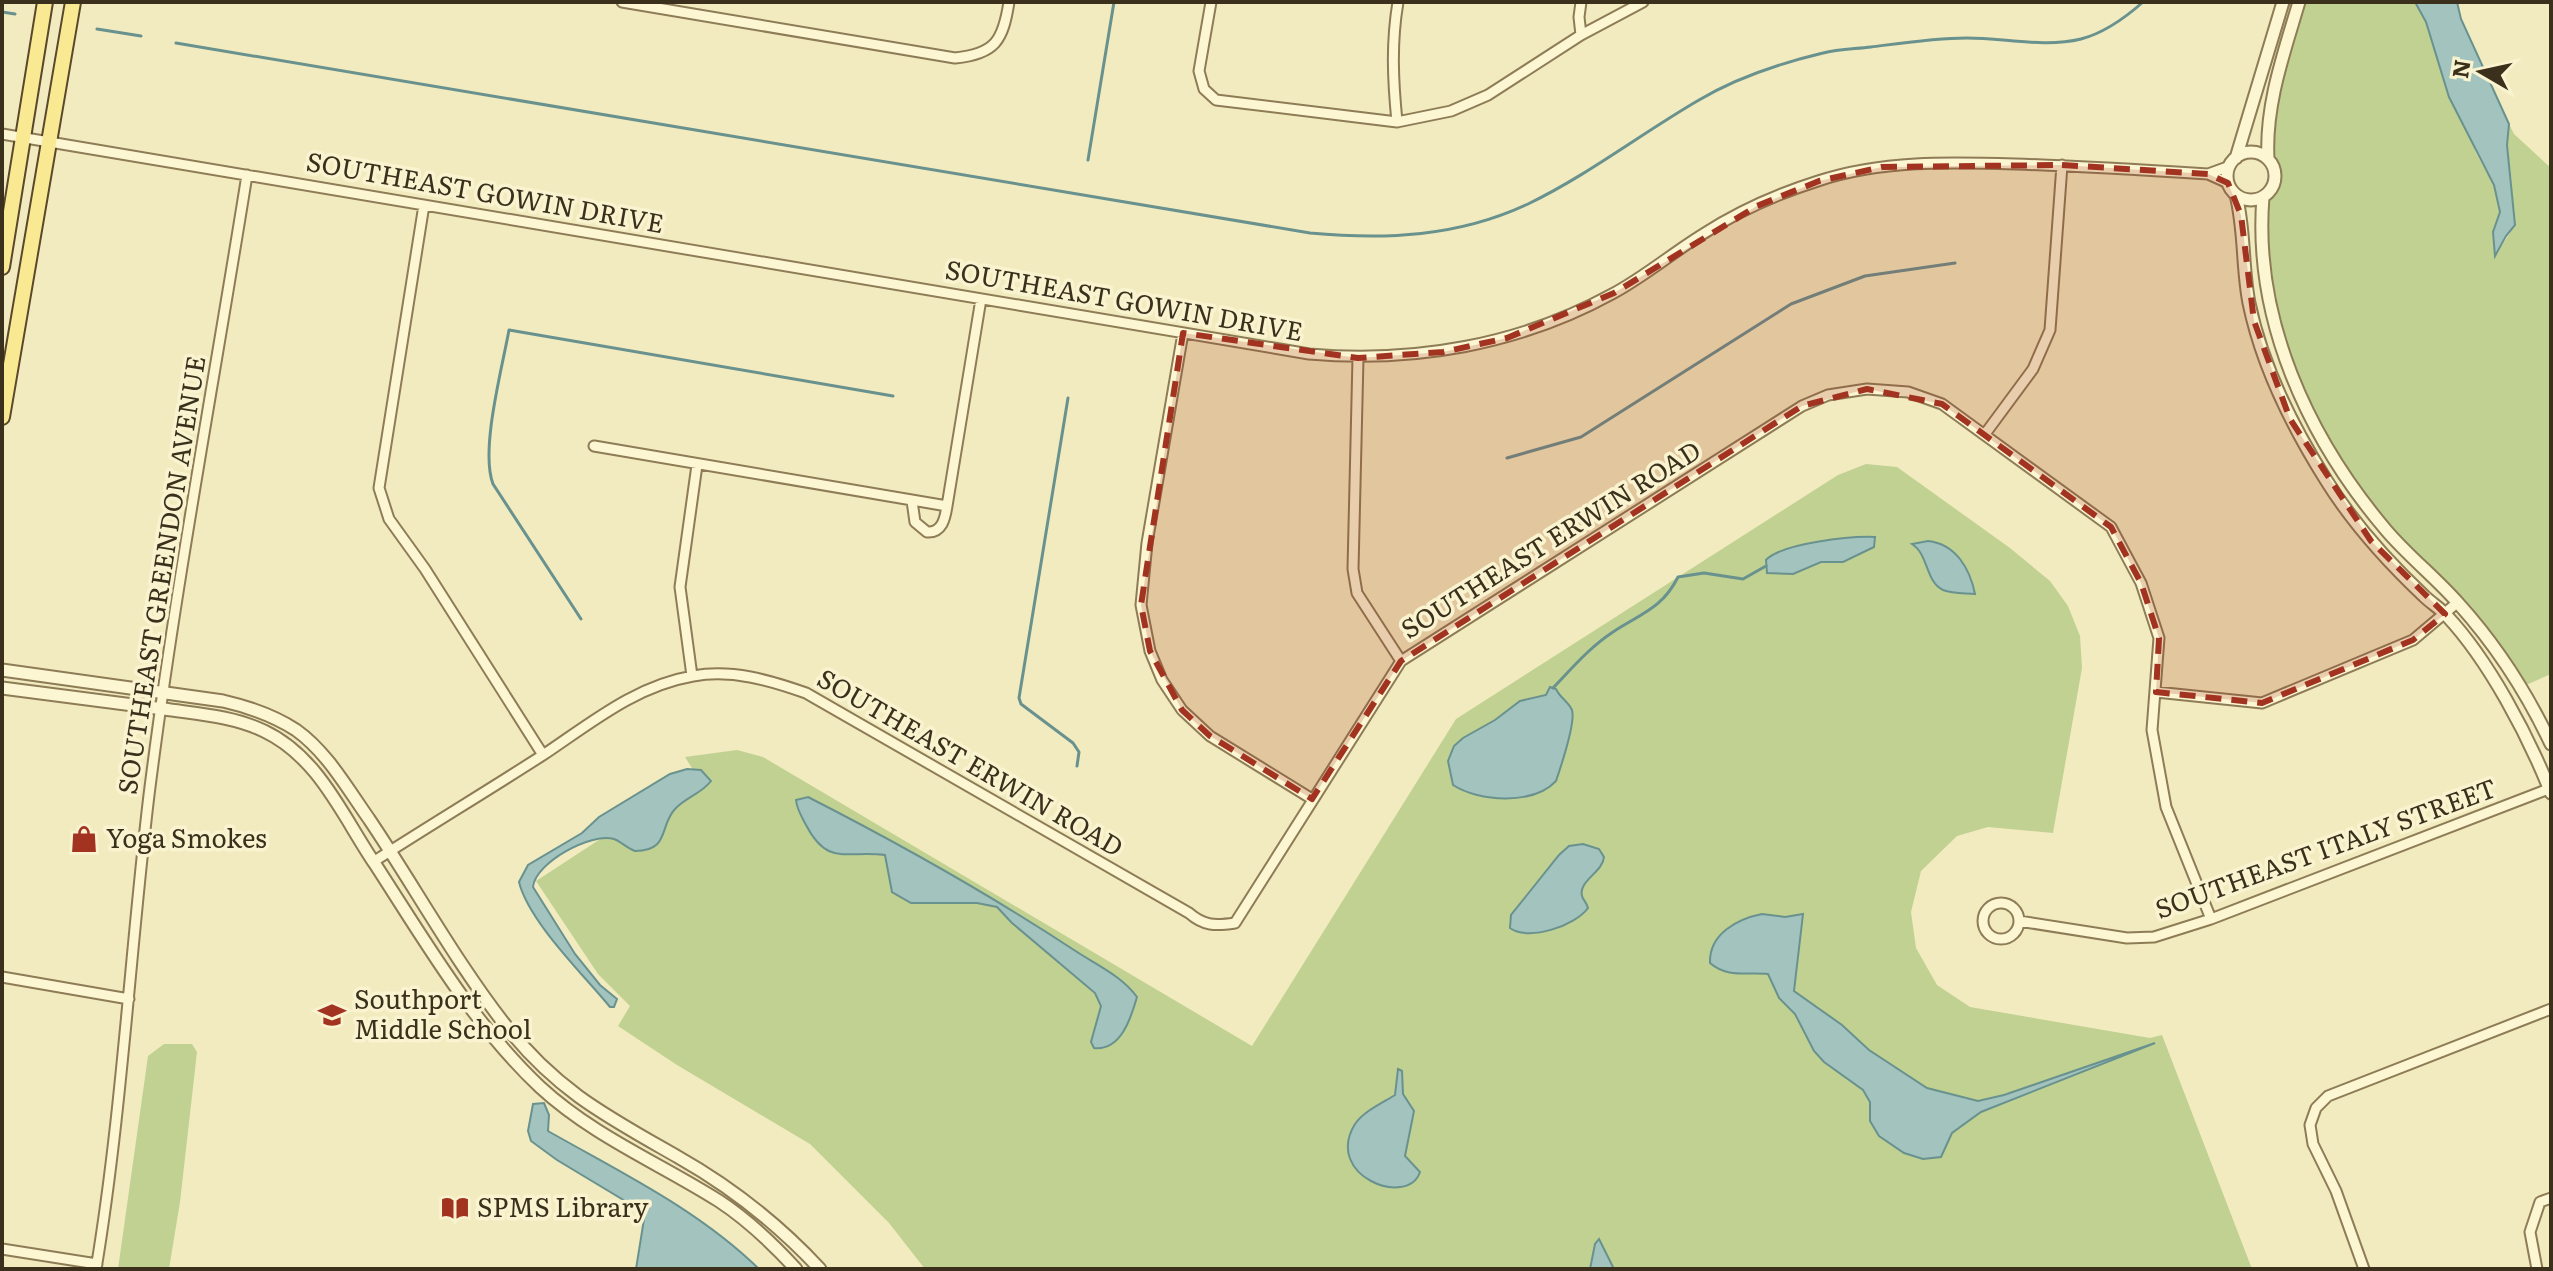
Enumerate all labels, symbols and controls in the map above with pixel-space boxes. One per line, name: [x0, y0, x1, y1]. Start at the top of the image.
north arrow: [2441, 32, 2521, 112]
text: N: [2442, 57, 2478, 80]
street label: SOUTHEAST GOWIN DRIVE: [304, 140, 667, 241]
street label: SOUTHEAST GOWIN DRIVE: [943, 248, 1306, 349]
street label: SOUTHEAST GREENDON AVENUE: [106, 352, 213, 797]
street label: SOUTHEAST ERWIN ROAD: [1392, 429, 1707, 646]
street label: SOUTHEAST ERWIN ROAD: [811, 657, 1131, 865]
street label: SOUTHEAST ITALY STREET: [2149, 767, 2501, 927]
place label: Yoga Smokes: [106, 817, 267, 856]
shop icon: Yoga Smokes: [69, 824, 99, 854]
place label: Southport Middle School: [354, 978, 532, 1047]
school or university icon: Southport Middle School: [317, 1000, 347, 1030]
place label: SPMS Library: [477, 1186, 649, 1225]
library icon: SPMS Library: [440, 1193, 470, 1223]

